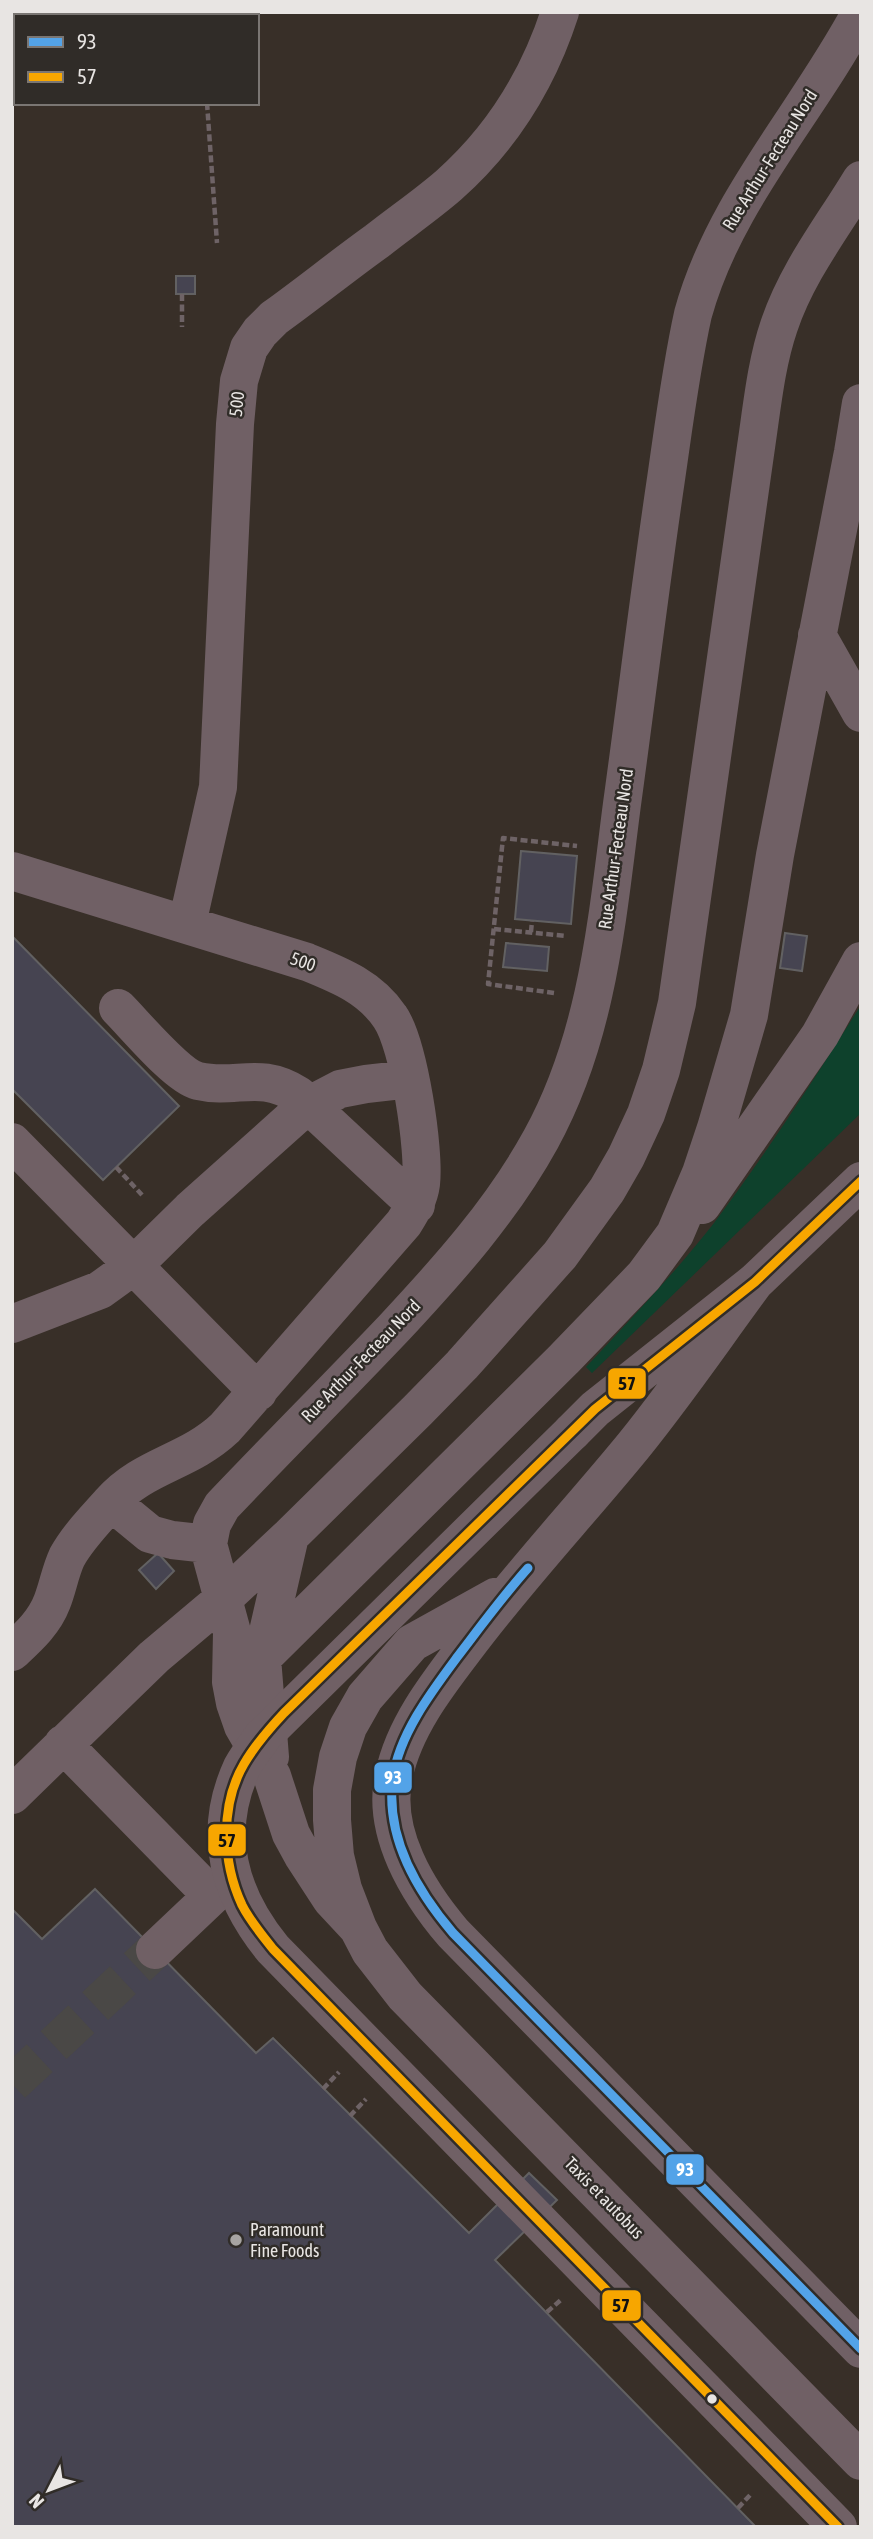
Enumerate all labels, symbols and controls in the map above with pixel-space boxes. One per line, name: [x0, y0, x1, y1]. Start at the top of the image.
legend: [14, 14, 259, 105]
text: 93: [77, 29, 97, 53]
text: 57: [77, 64, 97, 88]
street label: Rue Arthur-Fecteau Nord: [718, 85, 821, 234]
street label: 500: [225, 390, 248, 418]
street label: Rue Arthur-Fecteau Nord: [594, 767, 637, 931]
street label: 500: [288, 947, 319, 976]
street label: Rue Arthur-Fecteau Nord: [297, 1295, 424, 1426]
line badge: 57: [607, 1367, 647, 1400]
text: 57: [618, 1372, 636, 1394]
line badge: 93: [373, 1761, 413, 1794]
text: 93: [384, 1766, 402, 1788]
line badge: 57: [207, 1823, 247, 1857]
text: 57: [218, 1829, 236, 1851]
street label: Taxis et autobus: [560, 2153, 648, 2243]
line badge: 93: [665, 2153, 705, 2186]
text: 93: [676, 2158, 694, 2180]
place label: Paramount Fine Foods: [250, 2219, 324, 2261]
marker: Paramount Fine Foods: [228, 2232, 244, 2248]
line badge: 57: [601, 2289, 642, 2322]
text: 57: [612, 2294, 630, 2316]
unlabelled marker: [705, 2392, 719, 2406]
north arrow: [14, 2455, 84, 2525]
text: N: [24, 2490, 48, 2513]

